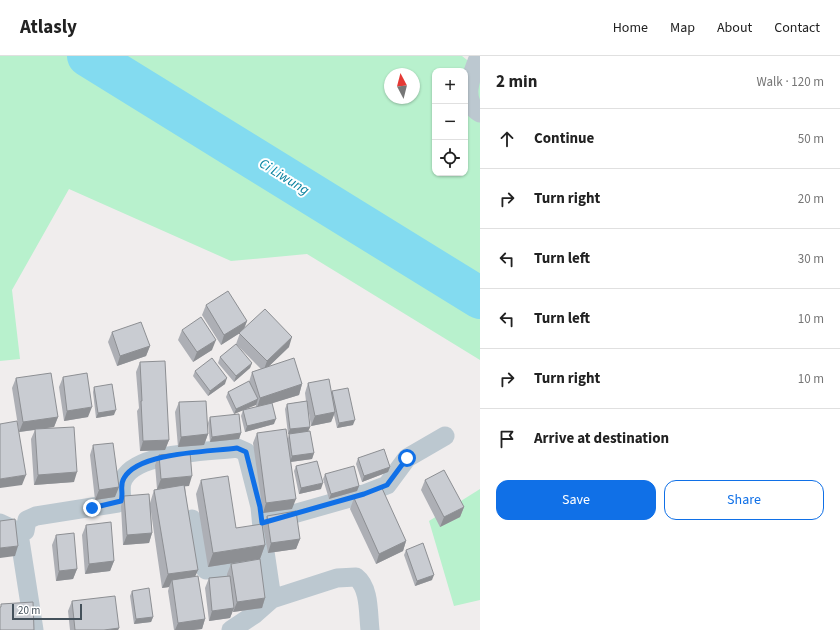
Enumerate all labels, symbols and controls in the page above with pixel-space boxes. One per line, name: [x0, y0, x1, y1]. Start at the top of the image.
text: Atlasly: [20, 14, 77, 41]
text: Home: [613, 18, 648, 38]
text: Map: [670, 18, 695, 38]
text: About: [717, 18, 752, 38]
text: Contact: [774, 18, 820, 38]
north arrow: [384, 68, 420, 104]
map controls: [432, 68, 468, 176]
button: +: [432, 68, 468, 104]
text: 2 min: [496, 70, 537, 94]
text: Walk · 120 m: [756, 73, 824, 91]
button: −: [432, 104, 468, 140]
icon: ahead: [496, 128, 518, 150]
text: Continue: [534, 128, 594, 149]
text: 50 m: [798, 130, 824, 148]
button: locate: [432, 140, 468, 176]
water label: Ci Liwung: [255, 154, 313, 200]
icon: right: [496, 188, 518, 210]
text: Turn right: [534, 188, 600, 209]
text: 20 m: [798, 190, 824, 208]
icon: left: [496, 248, 518, 270]
text: Turn left: [534, 248, 590, 269]
text: 30 m: [798, 250, 824, 268]
icon: left: [496, 308, 518, 330]
text: Turn left: [534, 308, 590, 329]
text: 10 m: [798, 310, 824, 328]
icon: right: [496, 368, 518, 390]
text: Turn right: [534, 368, 600, 389]
text: 10 m: [798, 370, 824, 388]
icon: arrive: [496, 428, 518, 450]
text: Arrive at destination: [534, 428, 669, 449]
route start: [398, 449, 416, 467]
button: Save: [496, 480, 656, 520]
button: Share: [664, 480, 824, 520]
route end: [83, 499, 101, 517]
scale bar: [12, 602, 82, 621]
text: 20 m: [18, 603, 40, 618]

